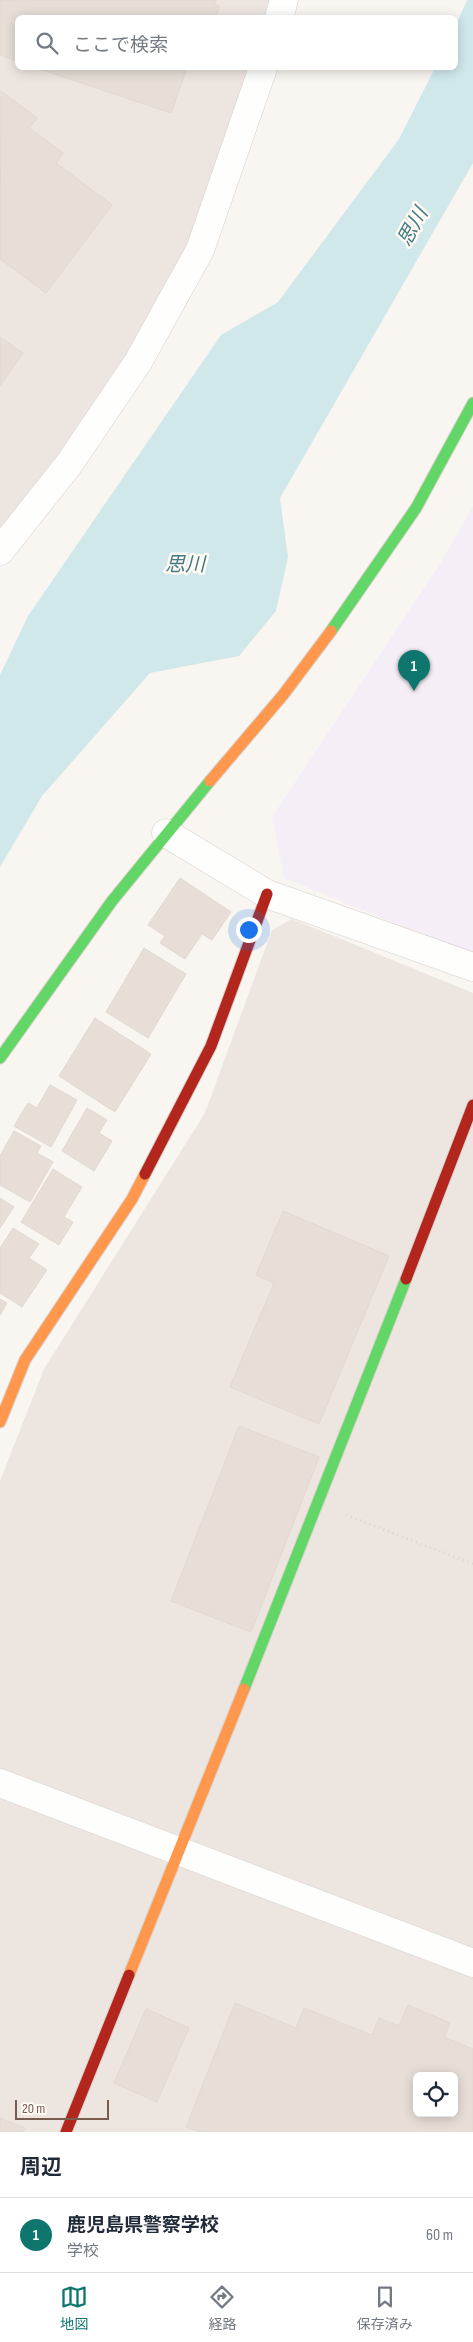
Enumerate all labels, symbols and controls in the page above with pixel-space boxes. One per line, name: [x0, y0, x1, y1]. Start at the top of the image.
search box: [15, 15, 458, 70]
icon: search: [33, 29, 61, 57]
text: ここで検索: [73, 34, 168, 57]
water label: 思川: [393, 202, 434, 250]
water label: 思川: [165, 553, 207, 577]
pin: 1: [398, 650, 430, 691]
your location: [236, 917, 262, 943]
map controls: [413, 2072, 458, 2117]
button: locate: [413, 2072, 458, 2117]
scale bar: [15, 2097, 109, 2120]
text: 20 m: [22, 2100, 45, 2117]
text: 周辺: [20, 2155, 62, 2180]
text: 鹿児島県警察学校: [67, 2214, 219, 2237]
text: 1: [33, 2226, 39, 2245]
text: 60 m: [426, 2226, 453, 2245]
text: 学校: [67, 2242, 99, 2261]
tab: 地図: [60, 2283, 88, 2333]
tab: 経路: [208, 2283, 236, 2333]
tab: 保存済み: [357, 2283, 413, 2333]

